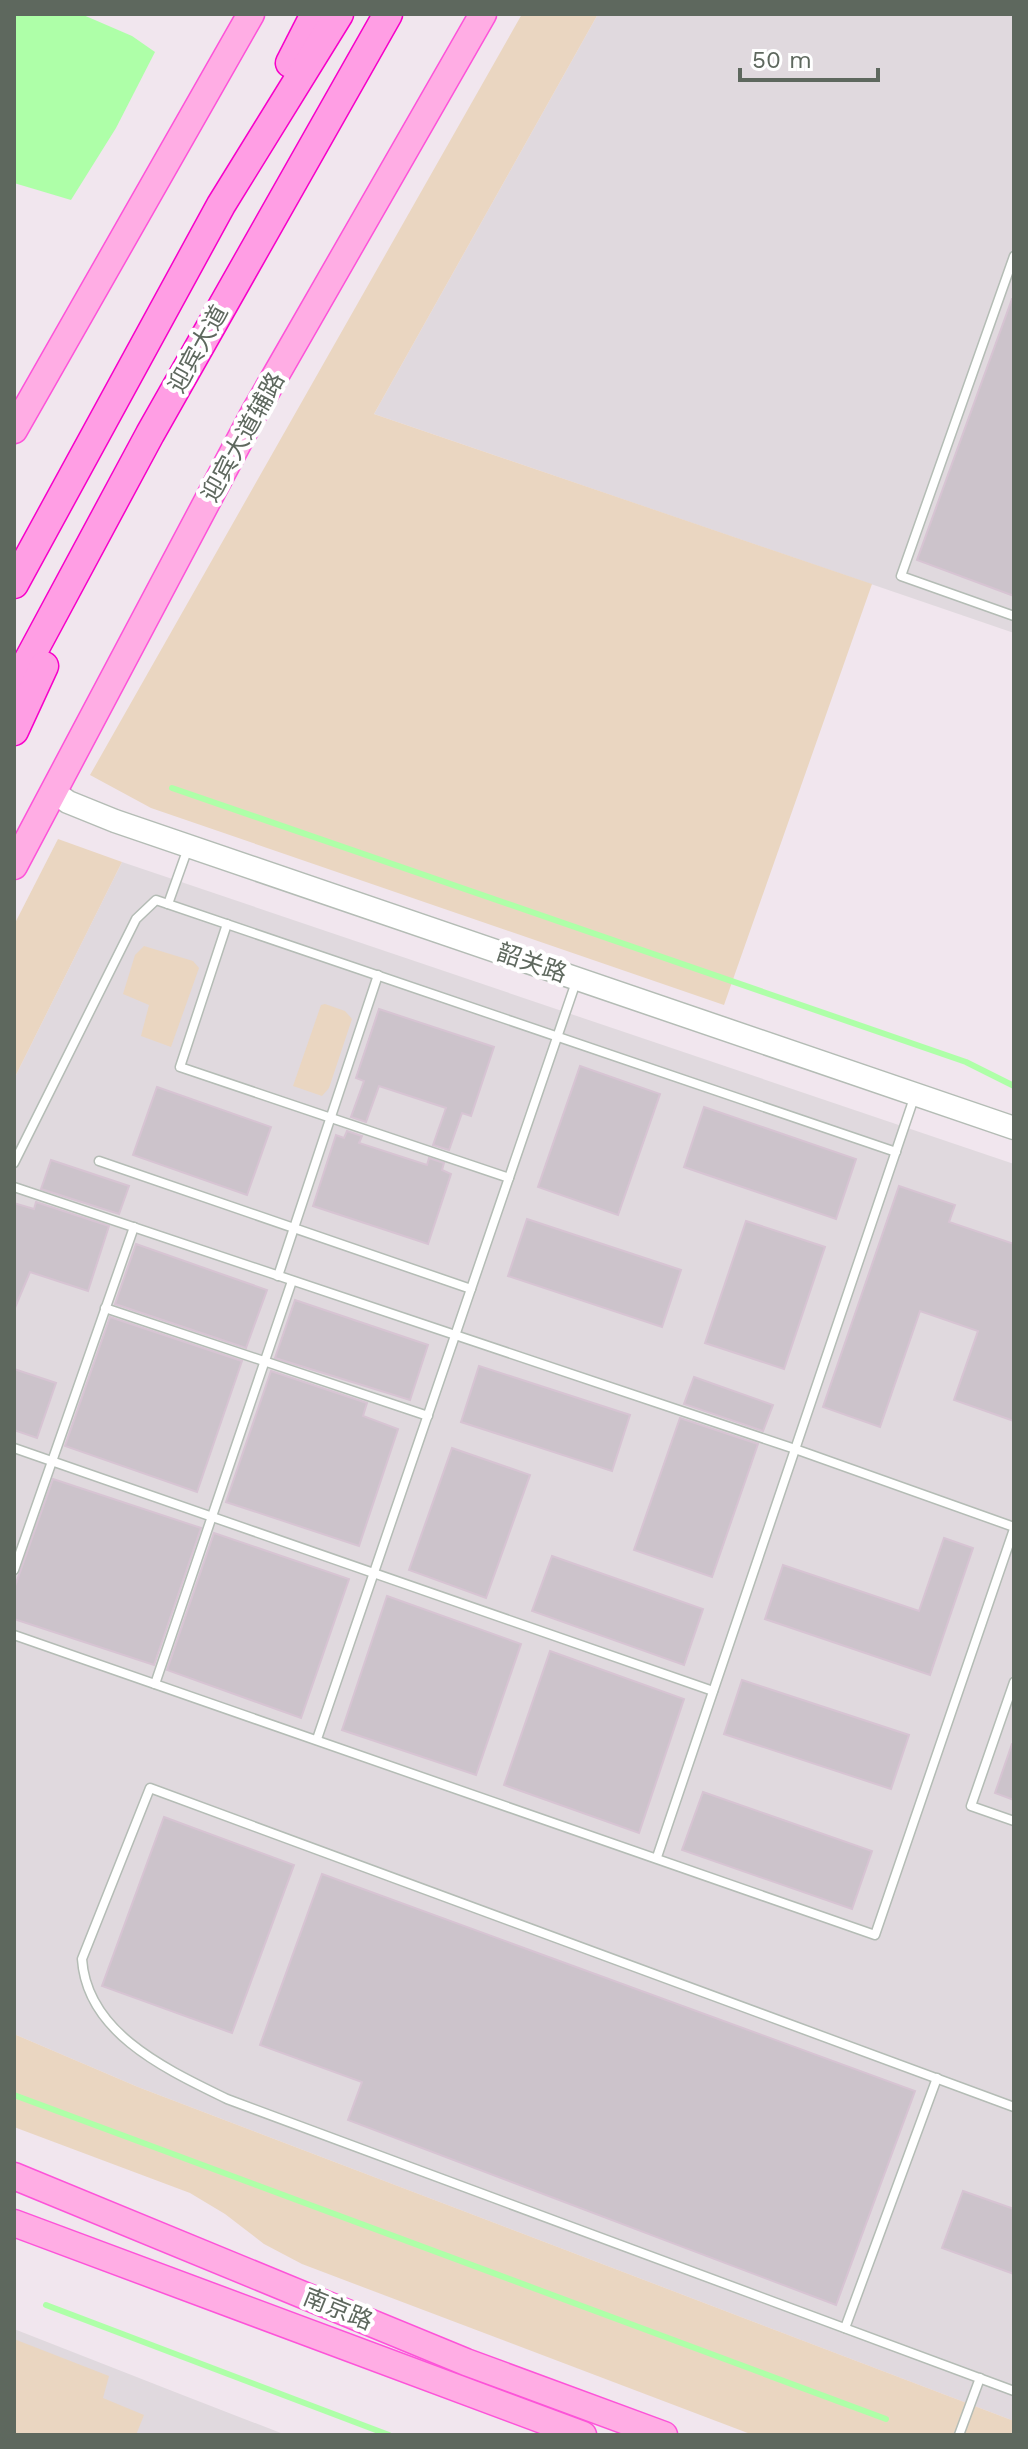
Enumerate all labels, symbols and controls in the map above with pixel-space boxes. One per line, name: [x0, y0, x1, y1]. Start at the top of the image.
scale bar: [740, 32, 878, 82]
text: 50 m: [752, 46, 812, 74]
street label: 迎宾大道: [162, 300, 234, 398]
street label: 迎宾大道辅路: [196, 367, 290, 507]
street label: 韶关路: [493, 938, 571, 988]
street label: 南京路: [299, 2283, 377, 2335]

